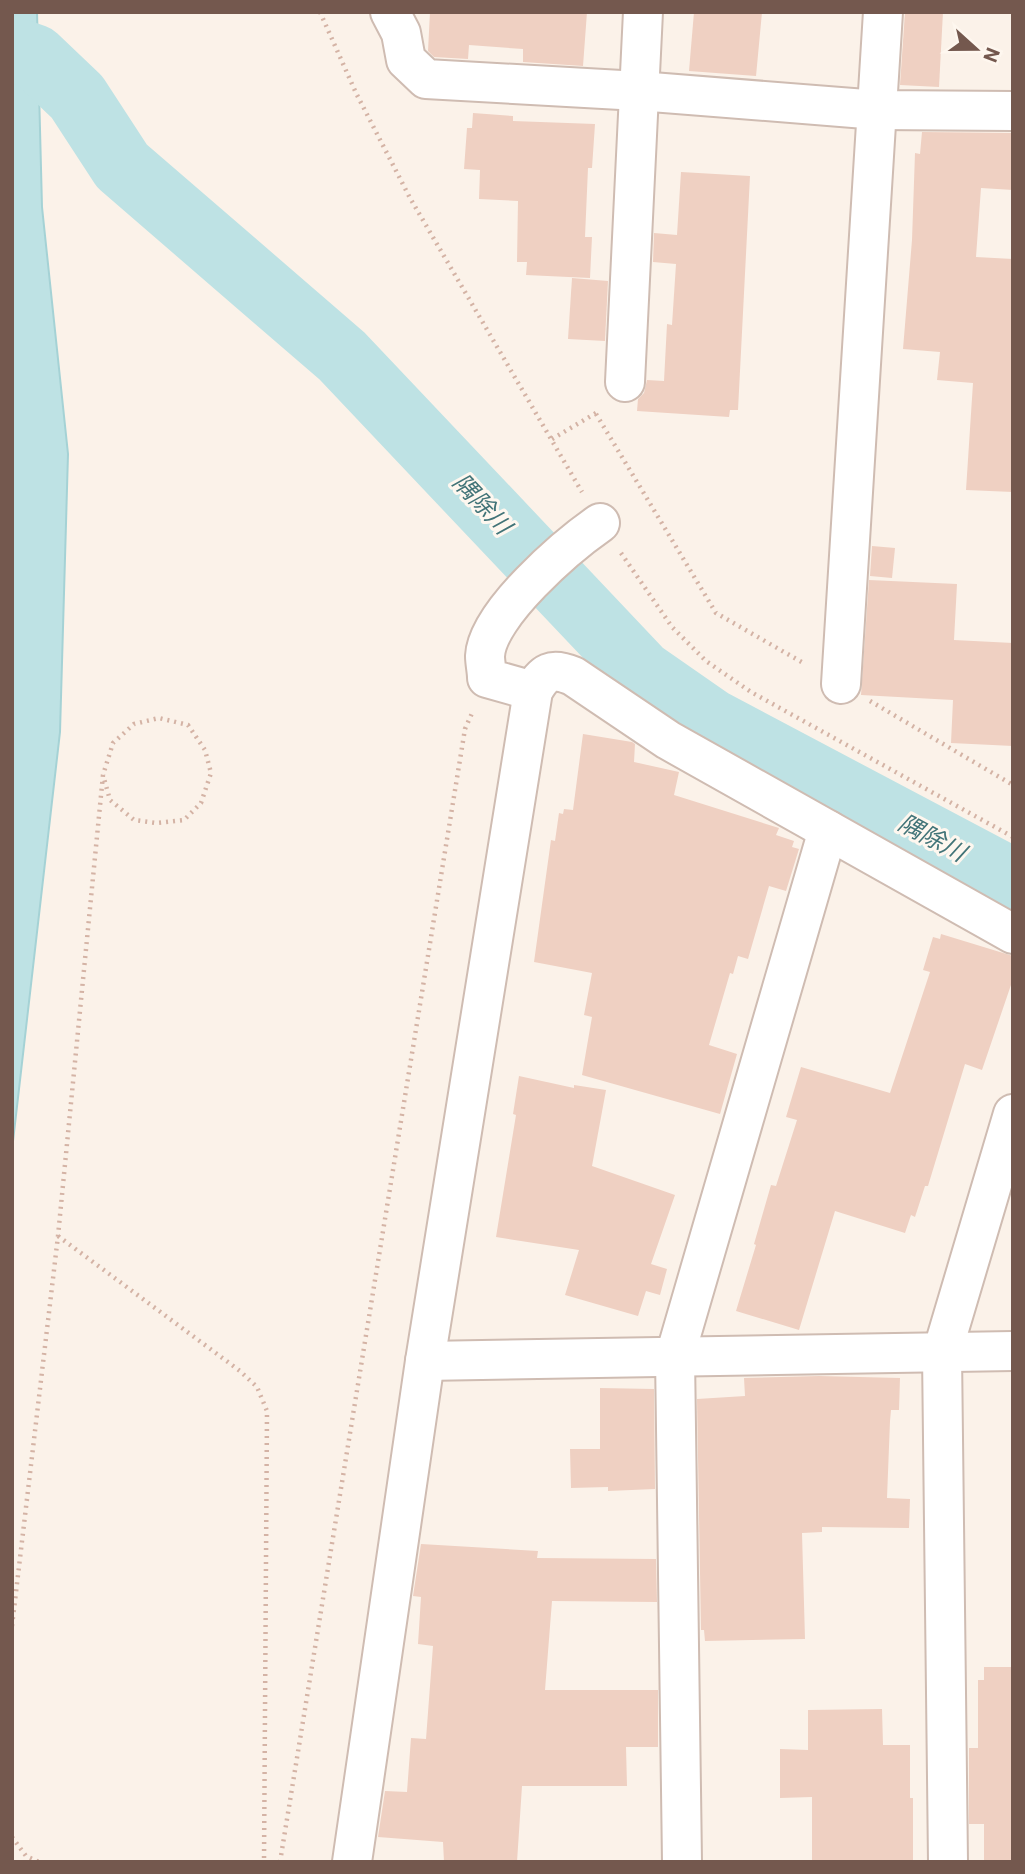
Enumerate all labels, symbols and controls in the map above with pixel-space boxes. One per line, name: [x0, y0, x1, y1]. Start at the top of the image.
north arrow: [941, 14, 1011, 84]
text: N: [978, 45, 1005, 65]
water label: 隅除川: [447, 468, 519, 542]
water label: 隅除川: [894, 809, 973, 869]

